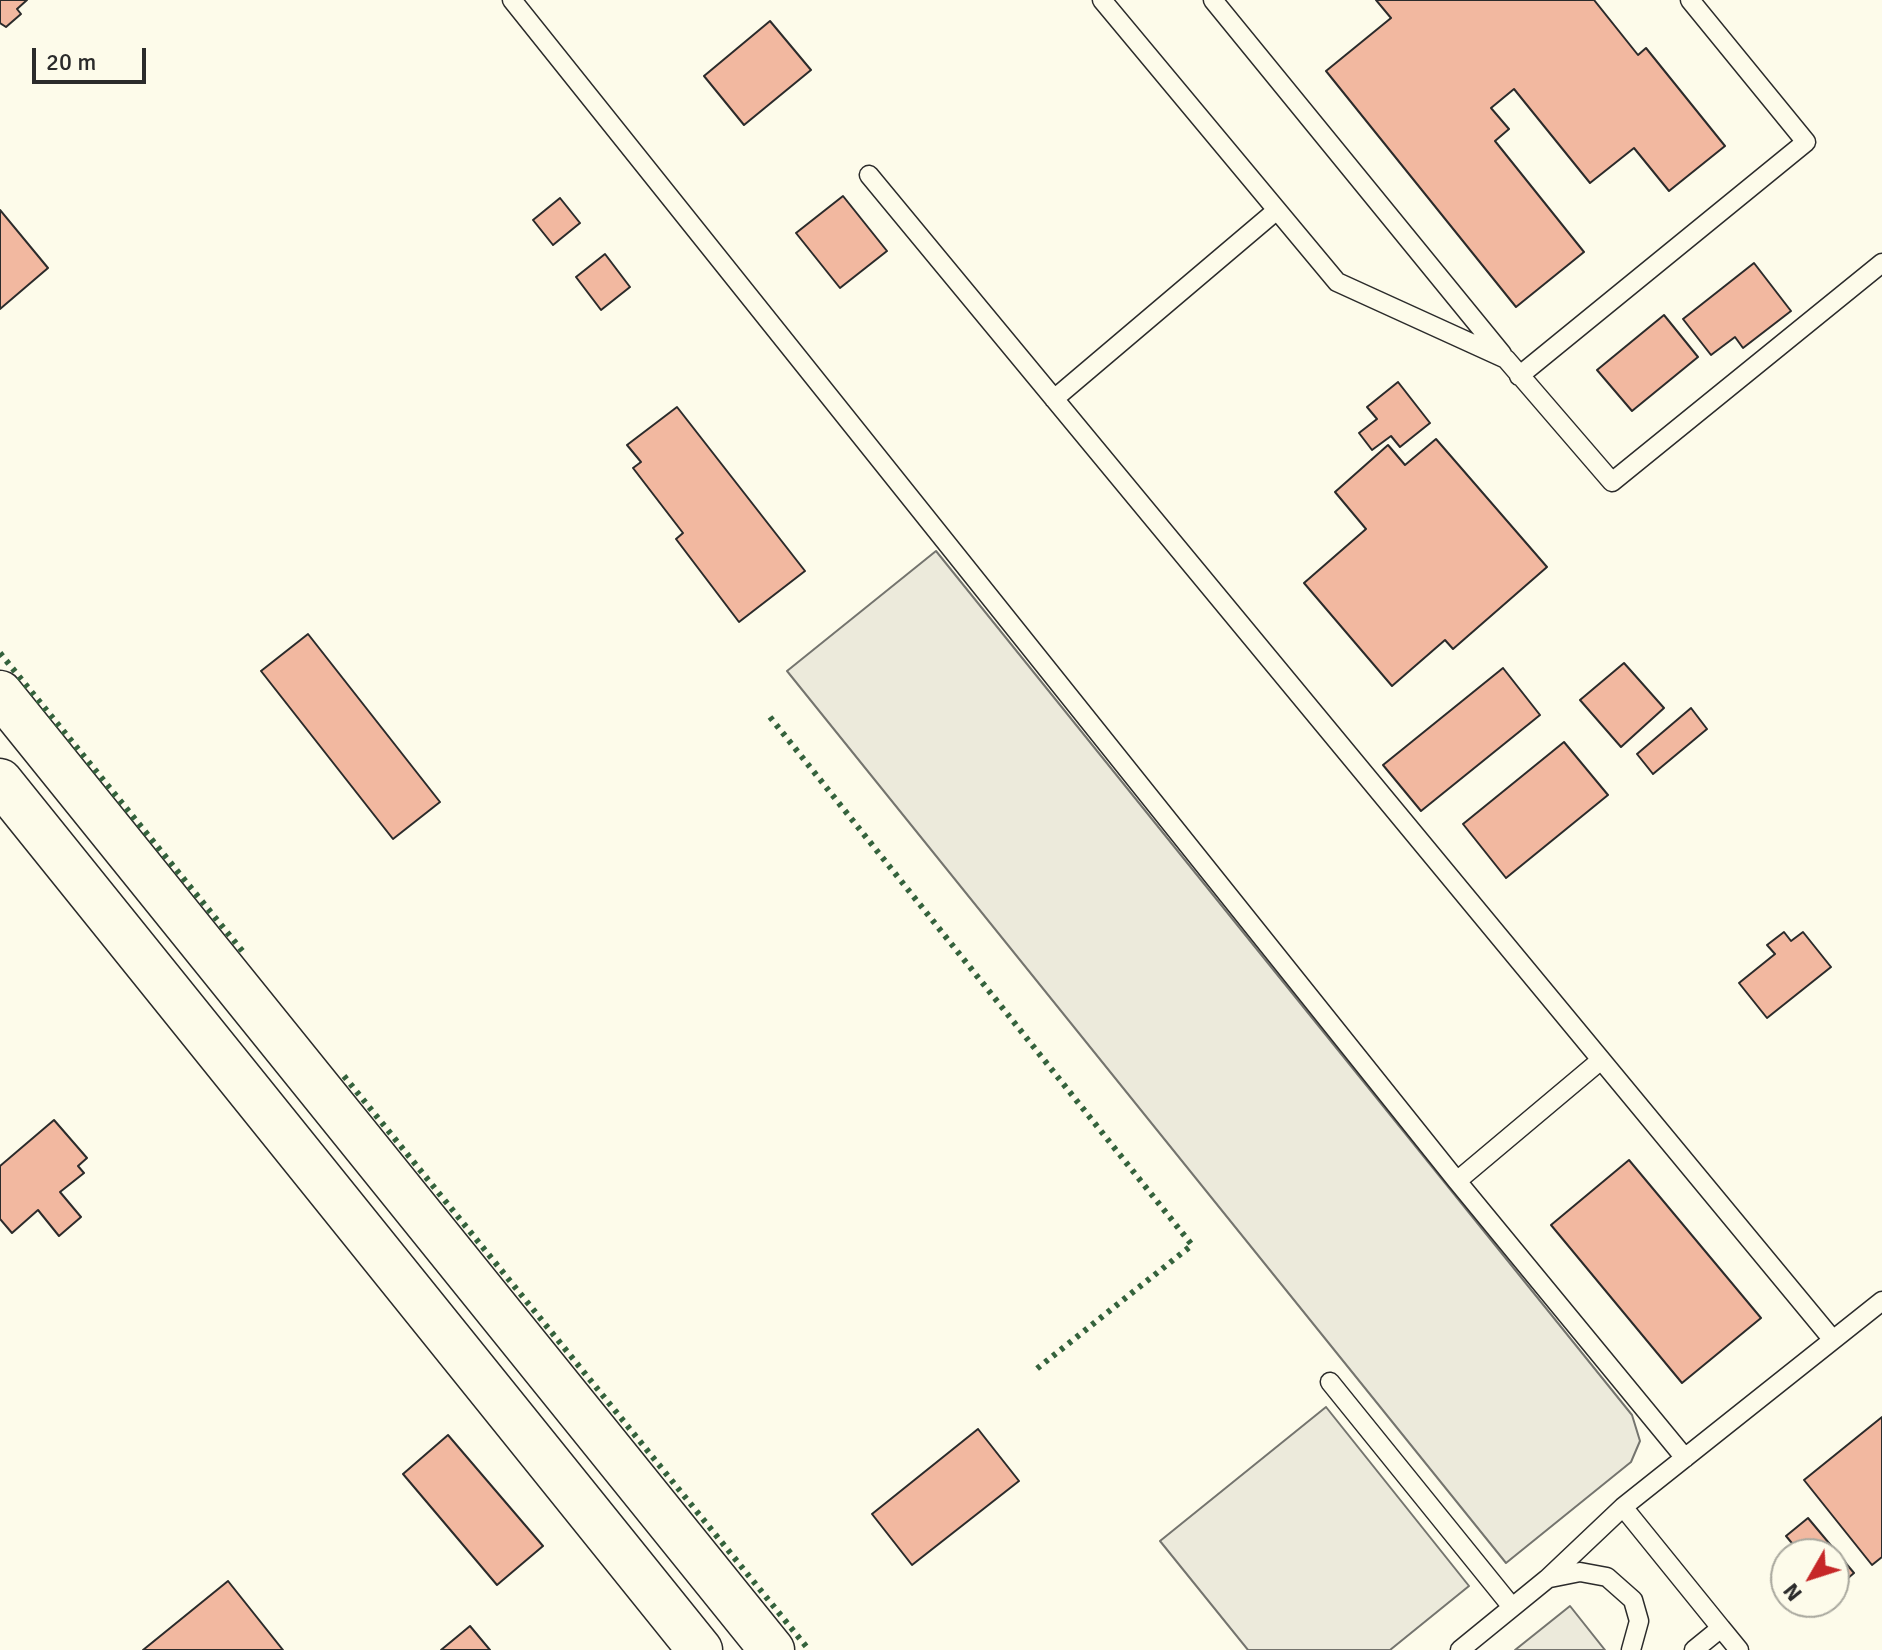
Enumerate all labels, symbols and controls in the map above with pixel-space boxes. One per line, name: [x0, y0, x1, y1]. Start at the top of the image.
scale bar: [36, 32, 150, 82]
text: 20 m: [46, 47, 96, 77]
north arrow: [1770, 1538, 1850, 1618]
text: N: [1777, 1578, 1808, 1607]

